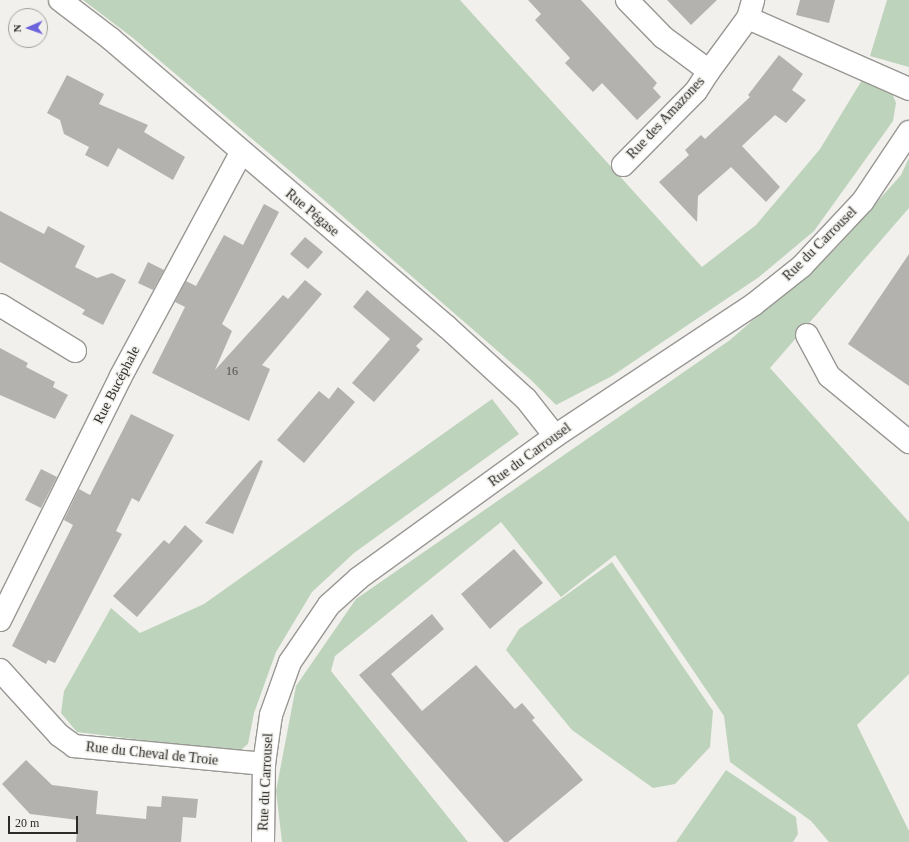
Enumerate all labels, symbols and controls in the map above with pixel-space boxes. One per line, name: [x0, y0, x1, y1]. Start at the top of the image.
north arrow: [8, 8, 48, 48]
text: N: [11, 24, 23, 33]
street label: Rue des Amazones: [623, 73, 709, 163]
street label: Rue Pégase: [282, 186, 342, 240]
street label: Rue du Carrousel: [779, 203, 861, 285]
street label: Rue Bucéphale: [90, 343, 144, 427]
house number: 16: [226, 365, 238, 379]
street label: Rue du Carrousel: [485, 419, 575, 491]
street label: Rue du Carrousel: [255, 733, 277, 831]
street label: Rue du Cheval de Troie: [85, 739, 219, 769]
scale bar: [10, 808, 80, 834]
text: 20 m: [15, 816, 39, 830]

